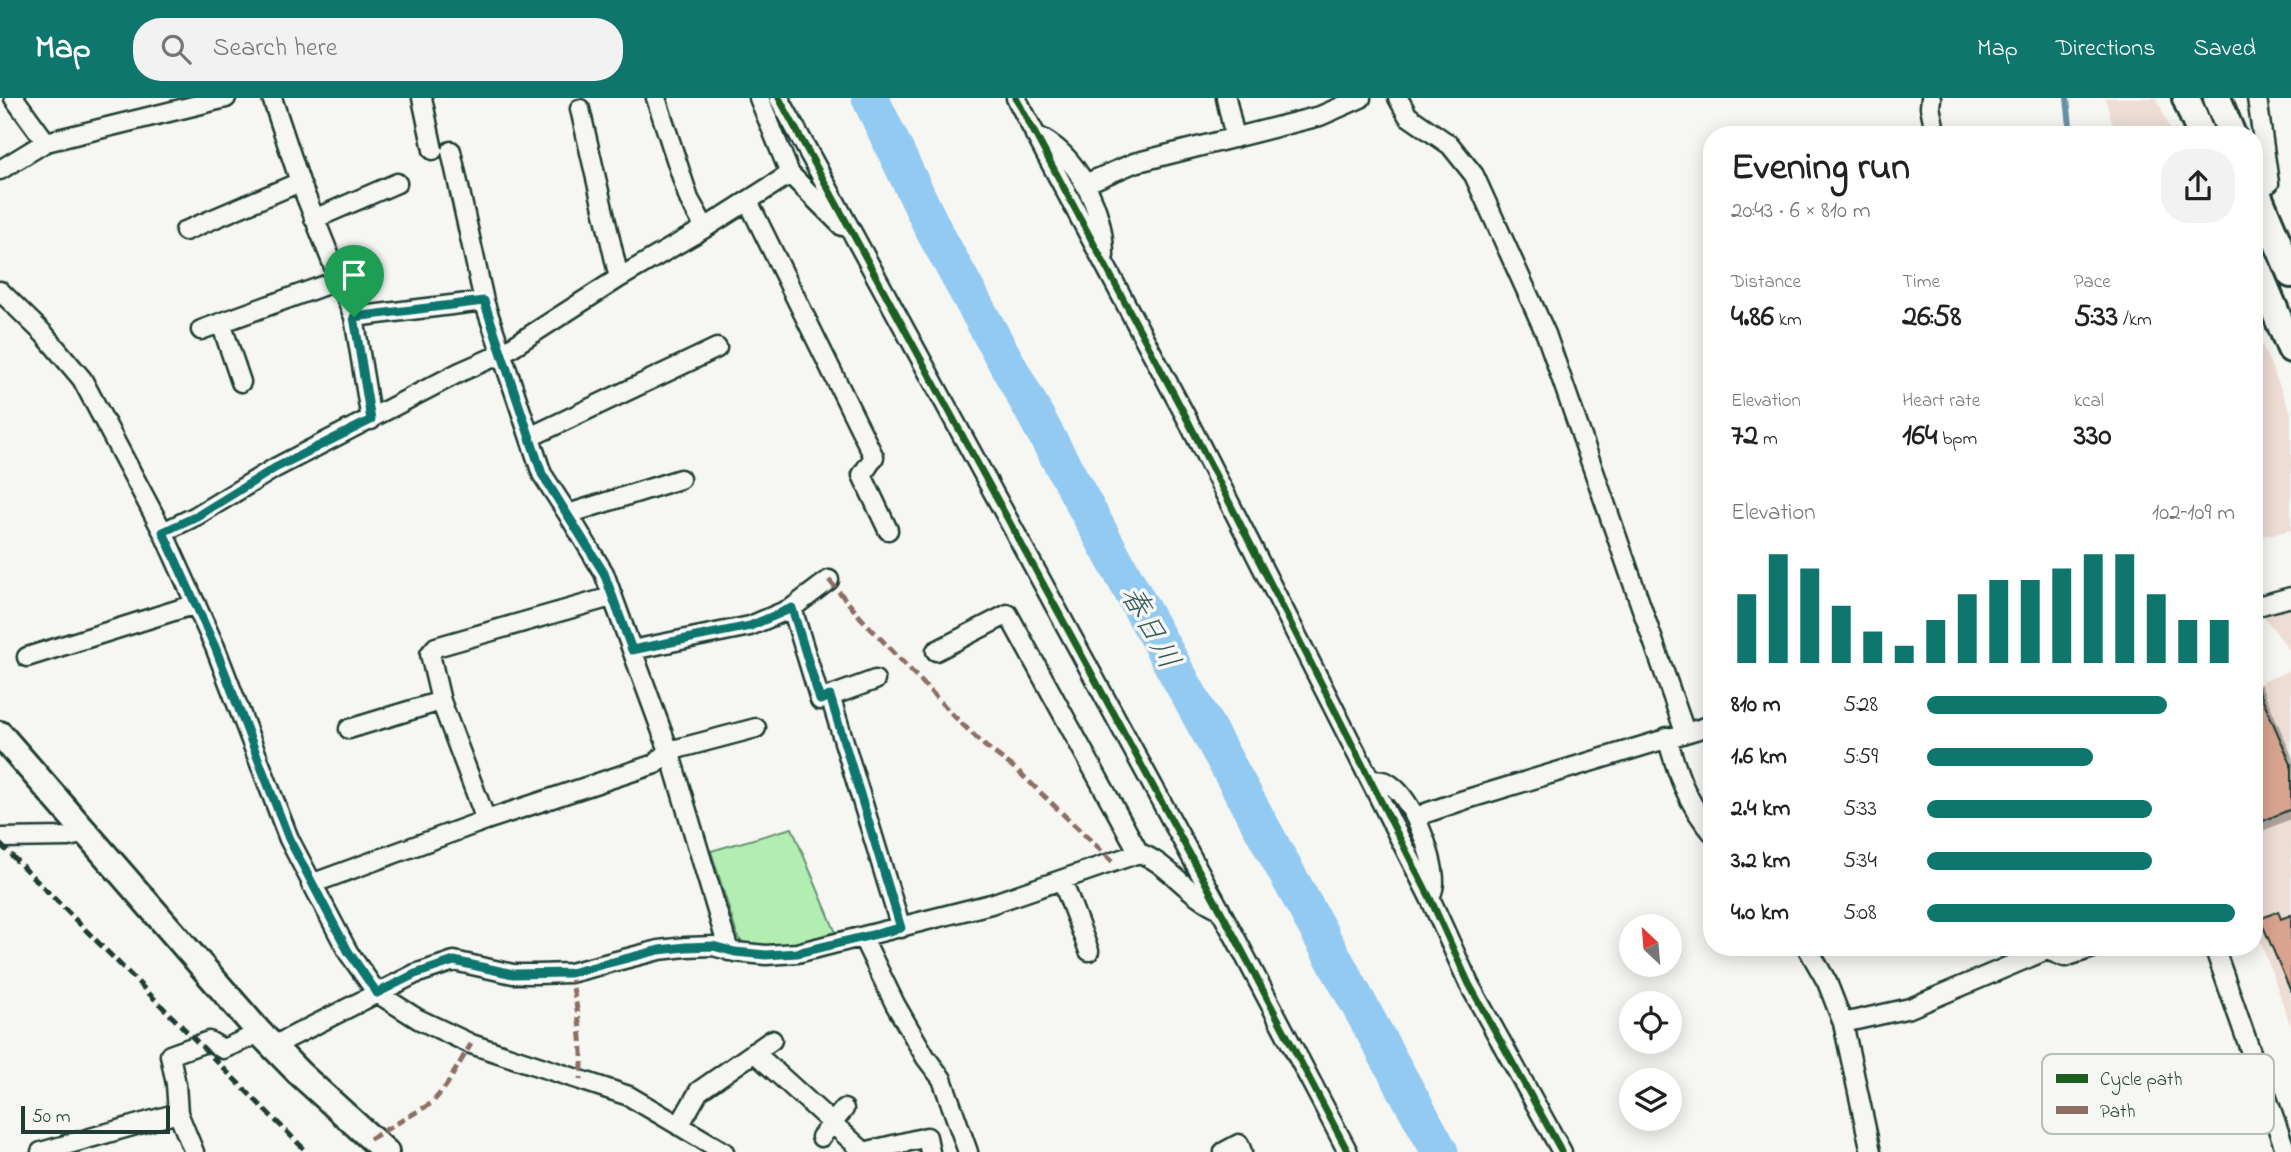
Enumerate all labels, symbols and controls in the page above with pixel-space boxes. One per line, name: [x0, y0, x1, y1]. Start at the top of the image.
search box: [133, 18, 623, 81]
text: Map: [35, 25, 91, 73]
icon: search: [157, 30, 195, 68]
text: Search here: [213, 30, 337, 68]
text: Map: [1977, 32, 2018, 67]
text: Directions: [2056, 32, 2155, 67]
text: Saved: [2193, 32, 2256, 67]
text: Evening run: [1731, 141, 1910, 197]
button: share: [2161, 149, 2235, 223]
text: 20:43 · 6 × 810 m: [1731, 195, 1871, 228]
pin: [324, 245, 384, 317]
icon: arrive: [335, 256, 373, 294]
text: Distance: [1731, 269, 1801, 296]
text: Time: [1902, 269, 1940, 296]
text: Pace: [2074, 269, 2111, 296]
text: 4.86: [1731, 296, 1774, 340]
text: 26:58: [1902, 296, 1961, 340]
text: 5:33: [2074, 296, 2118, 340]
text: km: [1774, 307, 1802, 334]
text: /km: [2118, 307, 2152, 334]
text: Elevation: [1731, 388, 1801, 415]
text: Heart rate: [1902, 388, 1980, 415]
text: kcal: [2074, 388, 2104, 415]
text: 72: [1731, 415, 1758, 459]
text: 164: [1902, 415, 1937, 459]
text: 330: [2074, 415, 2111, 459]
text: m: [1758, 426, 1778, 453]
text: bpm: [1937, 426, 1977, 453]
text: Elevation: [1731, 497, 1816, 530]
text: 102–109 m: [2152, 497, 2235, 530]
water label: 春日川: [1107, 578, 1189, 678]
text: 810 m: [1731, 689, 1780, 722]
text: 5:28: [1843, 689, 1878, 722]
text: 1.6 km: [1731, 741, 1787, 774]
text: 5:59: [1843, 741, 1878, 774]
text: 2.4 km: [1731, 793, 1790, 826]
text: 5:33: [1843, 793, 1877, 826]
text: 3.2 km: [1731, 845, 1790, 878]
text: 5:34: [1843, 845, 1877, 878]
text: 4.0 km: [1731, 897, 1789, 930]
text: 5:08: [1843, 897, 1877, 930]
north arrow: [1619, 914, 1682, 976]
map controls: [1619, 914, 1682, 1131]
button: locate: [1619, 991, 1682, 1054]
legend: [2042, 1054, 2274, 1134]
text: Cycle path: [2100, 1067, 2182, 1095]
button: layers: [1619, 1068, 1682, 1131]
text: Path: [2100, 1099, 2136, 1126]
scale bar: [21, 1103, 170, 1135]
text: 50 m: [32, 1104, 71, 1131]

